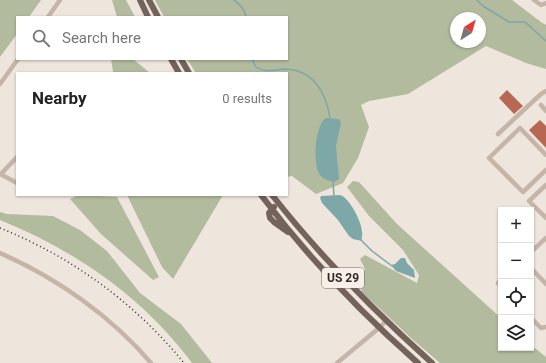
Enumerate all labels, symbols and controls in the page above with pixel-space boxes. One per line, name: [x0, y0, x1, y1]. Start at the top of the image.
north arrow: [450, 12, 486, 48]
search box: [16, 16, 288, 60]
icon: search: [30, 27, 52, 49]
text: Search here: [62, 29, 141, 47]
text: Nearby: [32, 88, 87, 108]
text: 0 results: [222, 91, 272, 106]
map controls: [498, 207, 534, 351]
button: +: [498, 207, 534, 243]
button: −: [498, 243, 534, 279]
road number: US 29: [322, 268, 364, 288]
button: locate: [498, 279, 534, 315]
button: layers: [498, 315, 534, 351]

